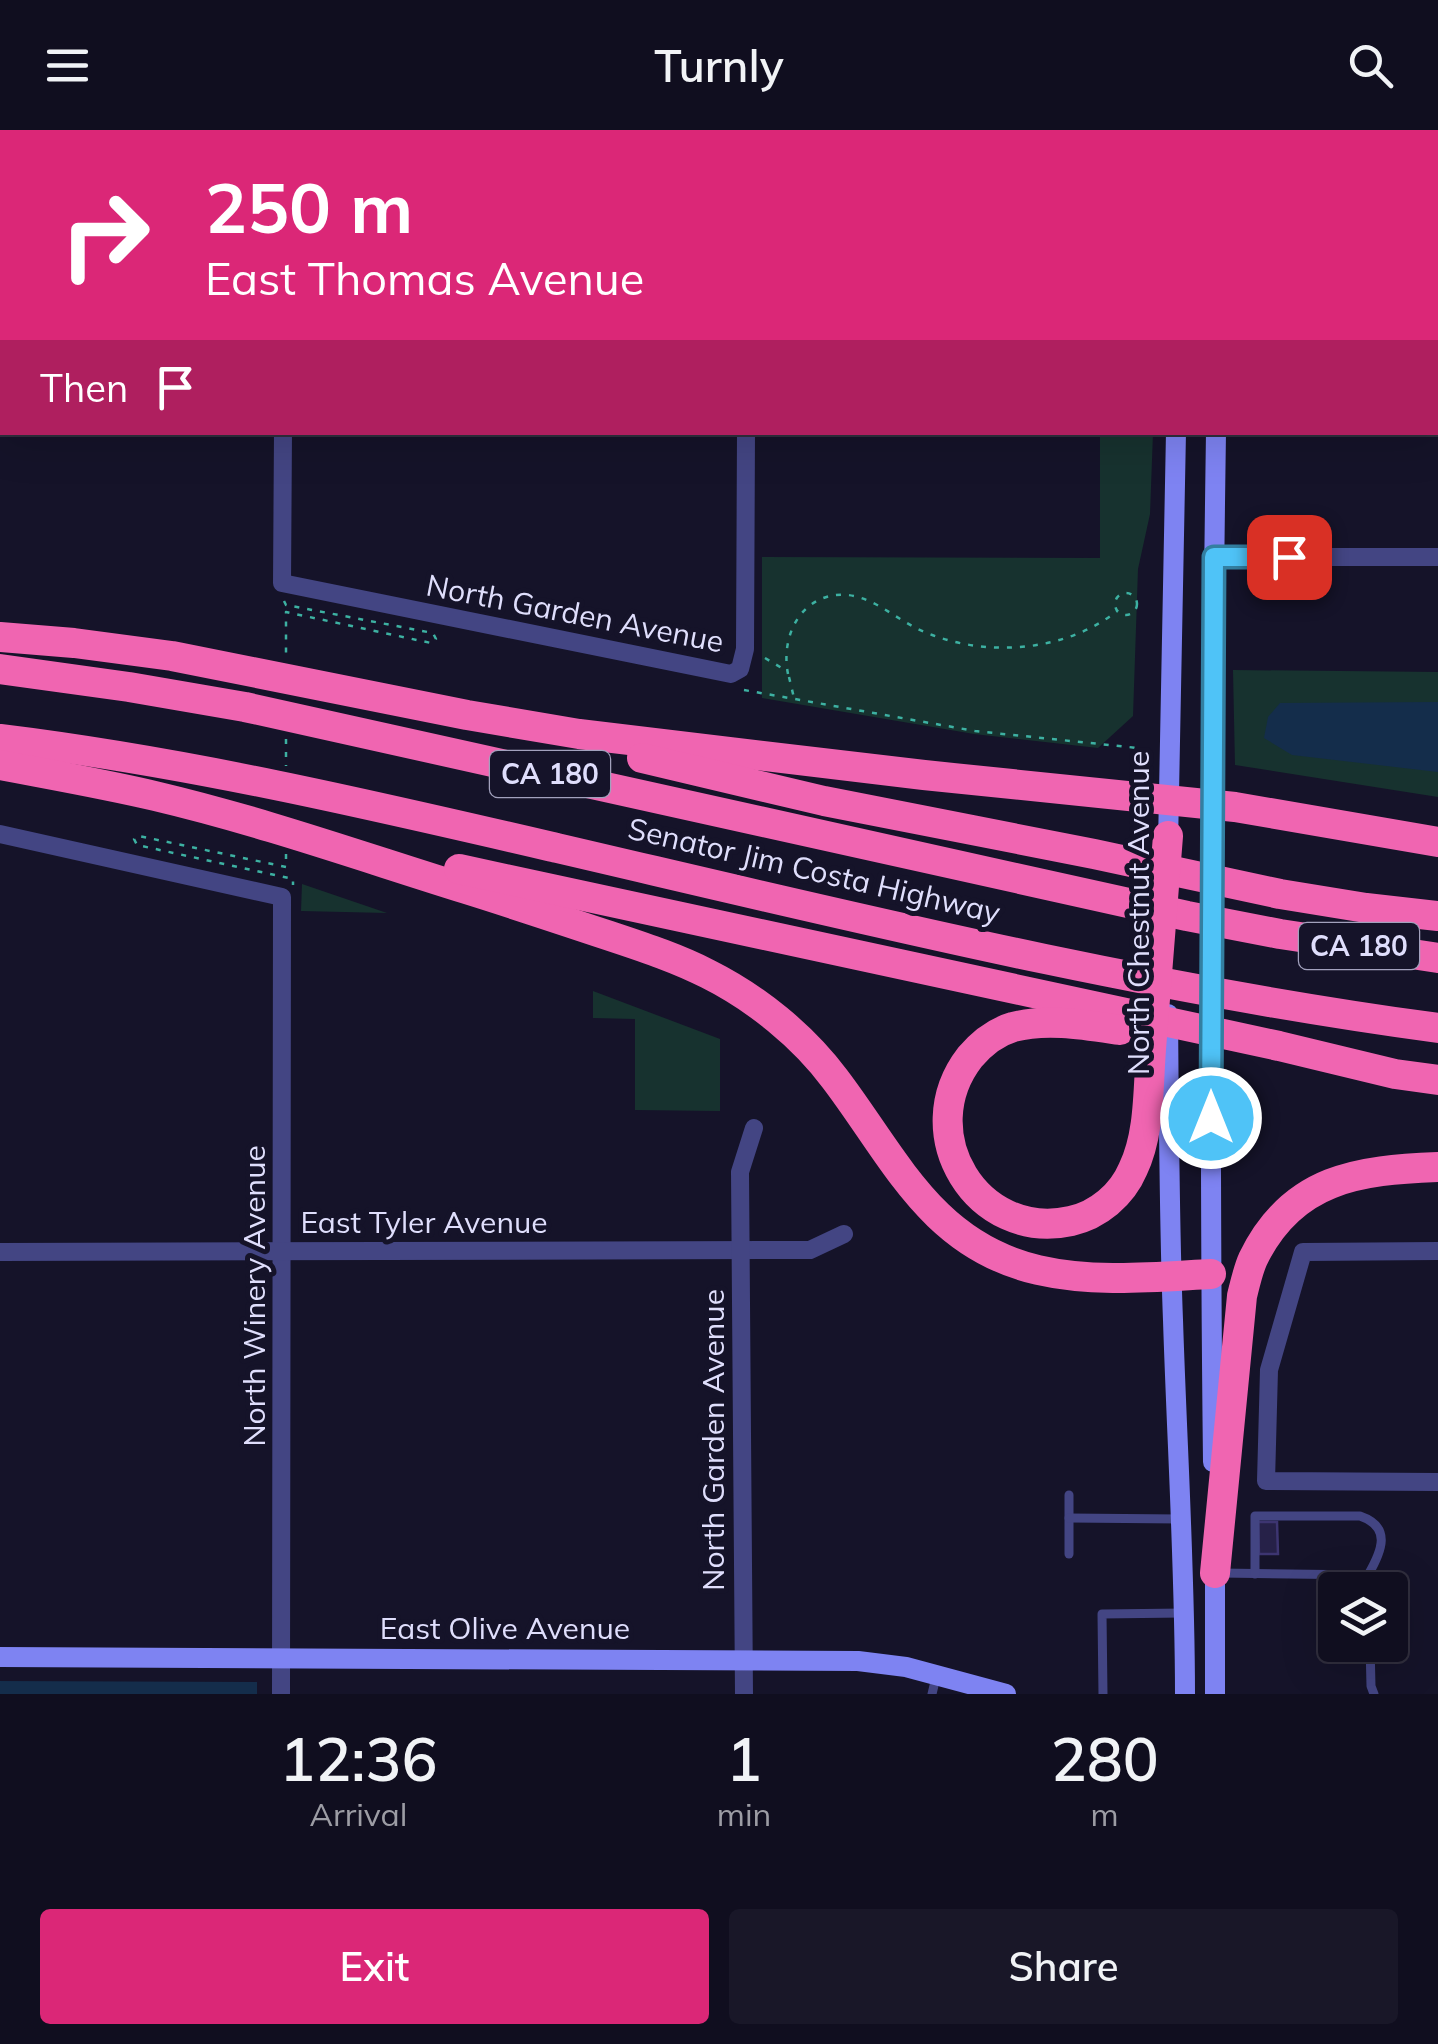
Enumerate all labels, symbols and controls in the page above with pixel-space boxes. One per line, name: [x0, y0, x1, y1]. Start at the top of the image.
text: Turnly: [654, 37, 784, 93]
icon: menu: [40, 38, 95, 93]
icon: search: [1343, 38, 1398, 93]
text: 250 m: [205, 163, 413, 251]
icon: right: [40, 170, 170, 300]
text: East Thomas Avenue: [205, 250, 644, 306]
icon: arrive: [148, 360, 203, 415]
text: Then: [40, 364, 128, 412]
pin: [1247, 515, 1332, 600]
icon: arrive: [1262, 530, 1317, 585]
street label: North Garden Avenue: [423, 566, 727, 660]
road number: CA 180: [490, 751, 610, 797]
street label: North Chestnut Avenue: [1119, 751, 1157, 1075]
street label: Senator Jim Costa Highway: [624, 809, 1004, 931]
road number: CA 180: [1299, 923, 1419, 969]
position arrow: [1159, 1066, 1263, 1170]
street label: North Winery Avenue: [235, 1145, 273, 1447]
street label: East Tyler Avenue: [300, 1203, 548, 1241]
street label: North Garden Avenue: [694, 1289, 732, 1591]
map controls: [1318, 1572, 1408, 1662]
button: layers: [1318, 1572, 1408, 1662]
street label: East Olive Avenue: [380, 1609, 630, 1647]
text: 12:36: [279, 1721, 438, 1796]
text: 1: [726, 1721, 762, 1796]
text: 280: [1051, 1721, 1159, 1796]
text: Arrival: [310, 1794, 407, 1834]
text: min: [717, 1794, 771, 1834]
text: m: [1091, 1794, 1119, 1834]
button: Exit: [40, 1909, 709, 2024]
button: Share: [729, 1909, 1398, 2024]

